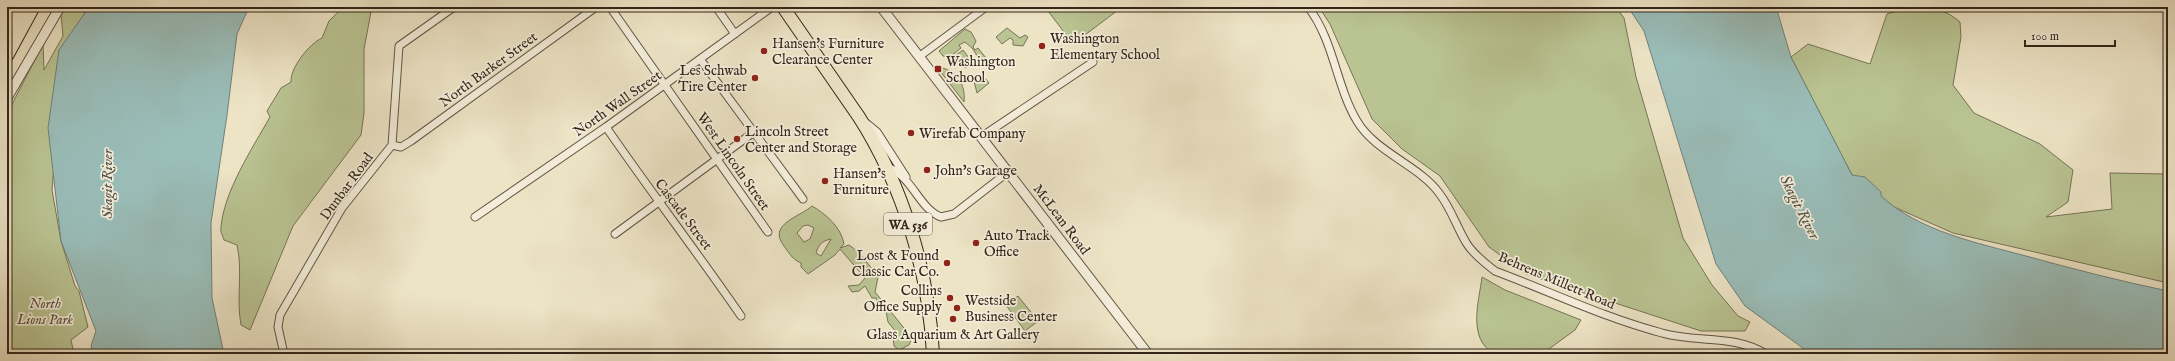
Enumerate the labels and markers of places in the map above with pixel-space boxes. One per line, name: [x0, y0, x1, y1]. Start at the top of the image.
place label: Washington Elementary School: [1050, 30, 1160, 64]
place label: Hansen's Furniture Clearance Center: [772, 35, 885, 69]
marker: Washington Elementary School: [1037, 41, 1047, 51]
marker: Hansen's Furniture Clearance Center: [759, 46, 769, 56]
place label: Washington School: [946, 53, 1016, 87]
place label: Les Schwab Tire Center: [678, 62, 747, 96]
marker: Washington School: [933, 64, 943, 74]
marker: Les Schwab Tire Center: [750, 73, 760, 83]
place label: Lincoln Street Center and Storage: [745, 123, 858, 157]
place label: Wirefab Company: [919, 125, 1026, 143]
marker: Wirefab Company: [906, 128, 916, 138]
marker: Lincoln Street Center and Storage: [732, 134, 742, 144]
place label: John's Garage: [933, 162, 1017, 180]
place label: Hansen's Furniture: [833, 165, 890, 199]
marker: John's Garage: [922, 165, 932, 175]
marker: Hansen's Furniture: [820, 176, 830, 186]
place label: Auto Track Office: [983, 227, 1050, 261]
marker: Auto Track Office: [971, 238, 981, 248]
place label: Lost & Found Classic Car Co.: [852, 247, 940, 281]
marker: Lost & Found Classic Car Co.: [942, 258, 952, 268]
place label: Collins Office Supply: [864, 282, 942, 316]
place label: Westside Business Center: [965, 292, 1057, 326]
marker: Collins Office Supply: [945, 293, 955, 303]
marker: Westside Business Center: [952, 303, 962, 313]
marker: Glass Aquarium & Art Gallery: [948, 314, 958, 324]
place label: Glass Aquarium & Art Gallery: [867, 326, 1040, 344]

